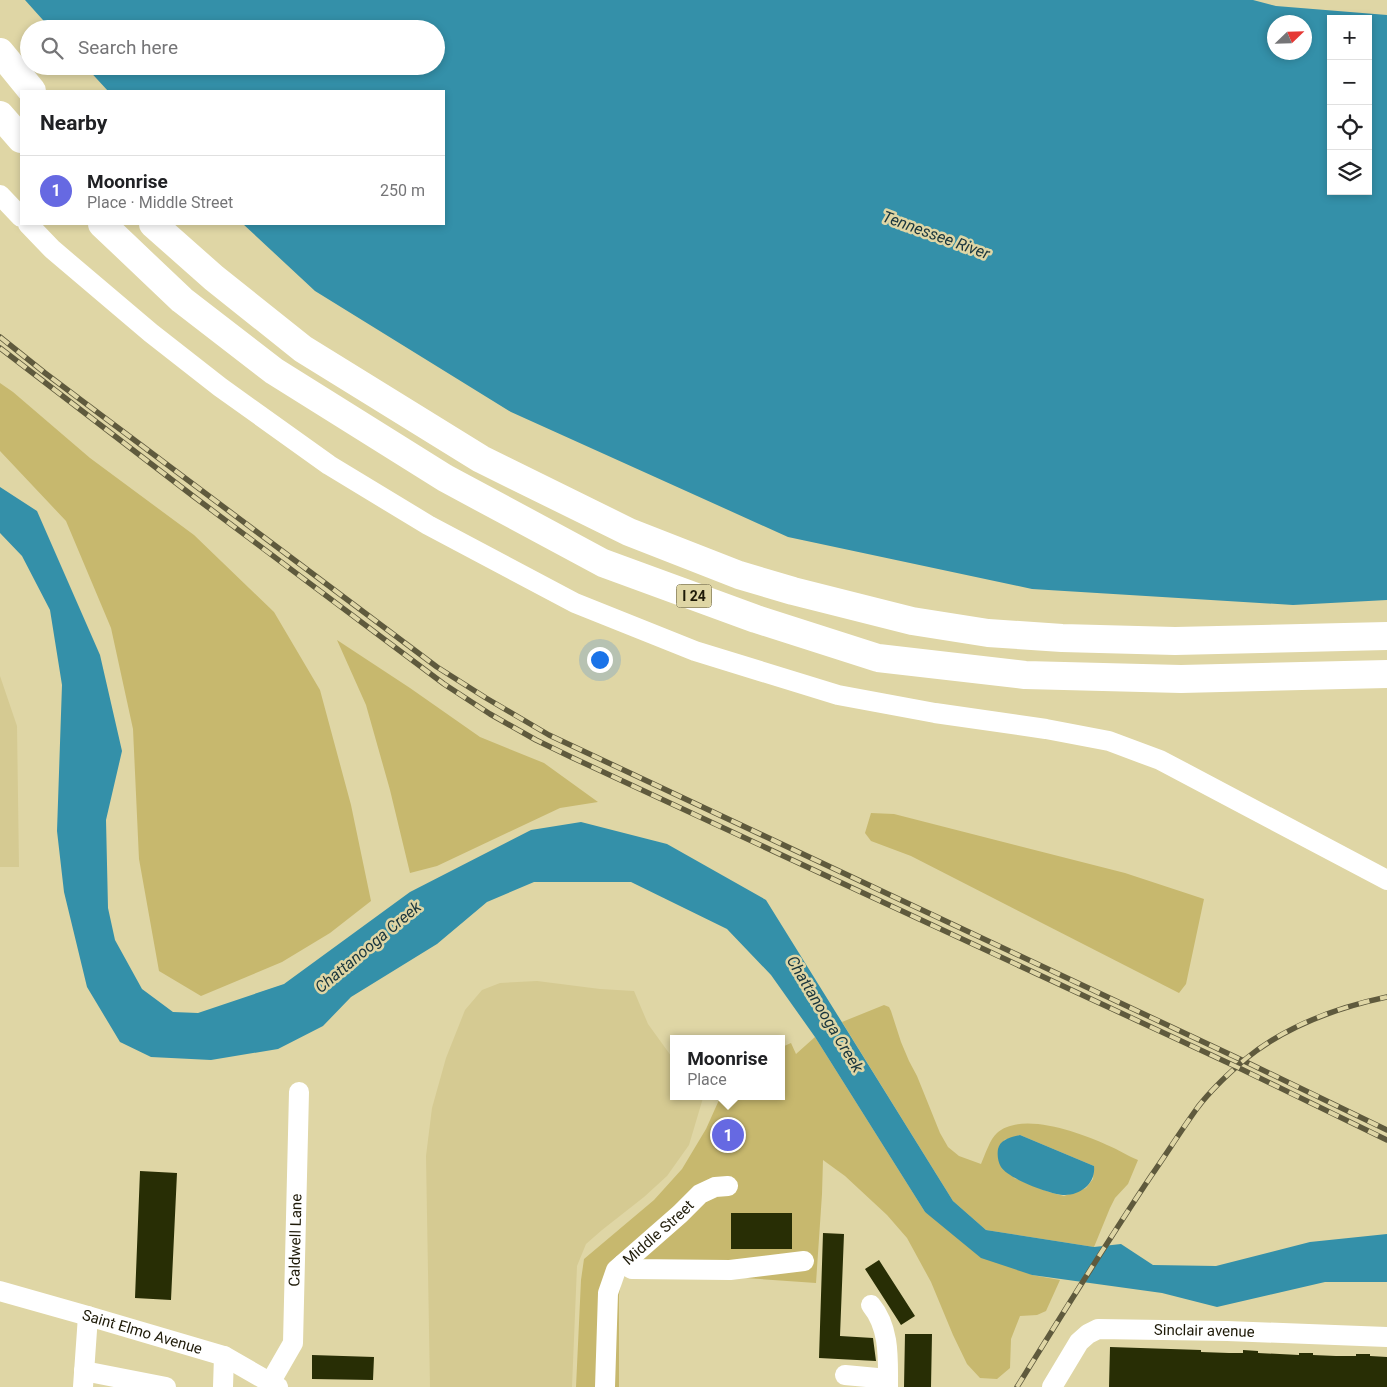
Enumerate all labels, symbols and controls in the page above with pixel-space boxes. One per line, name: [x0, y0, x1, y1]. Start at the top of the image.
north arrow: [1267, 15, 1312, 60]
map controls: [1327, 15, 1372, 195]
button: +: [1327, 15, 1372, 60]
search box: [20, 20, 445, 75]
icon: search: [38, 34, 66, 62]
text: Search here: [78, 36, 178, 59]
button: −: [1327, 60, 1372, 105]
button: locate: [1327, 105, 1372, 150]
text: Nearby: [40, 111, 107, 135]
button: layers: [1327, 150, 1372, 195]
text: Moonrise: [87, 170, 168, 193]
text: 1: [51, 181, 61, 200]
text: 250 m: [380, 181, 425, 200]
text: Place · Middle Street: [87, 193, 233, 212]
water label: Tennessee River: [880, 207, 993, 263]
road number: I 24: [676, 584, 712, 608]
your location: [587, 647, 613, 673]
water label: Chattanooga Creek: [311, 896, 426, 997]
water label: Chattanooga Creek: [783, 952, 868, 1077]
popup: [670, 1035, 785, 1100]
text: Moonrise: [687, 1047, 768, 1070]
text: Place: [687, 1070, 727, 1089]
pin: 1: [712, 1116, 744, 1154]
street label: Caldwell Lane: [285, 1193, 306, 1287]
street label: Middle Street: [619, 1196, 698, 1269]
street label: Saint Elmo Avenue: [80, 1306, 204, 1358]
street label: Sinclair avenue: [1154, 1321, 1255, 1341]

